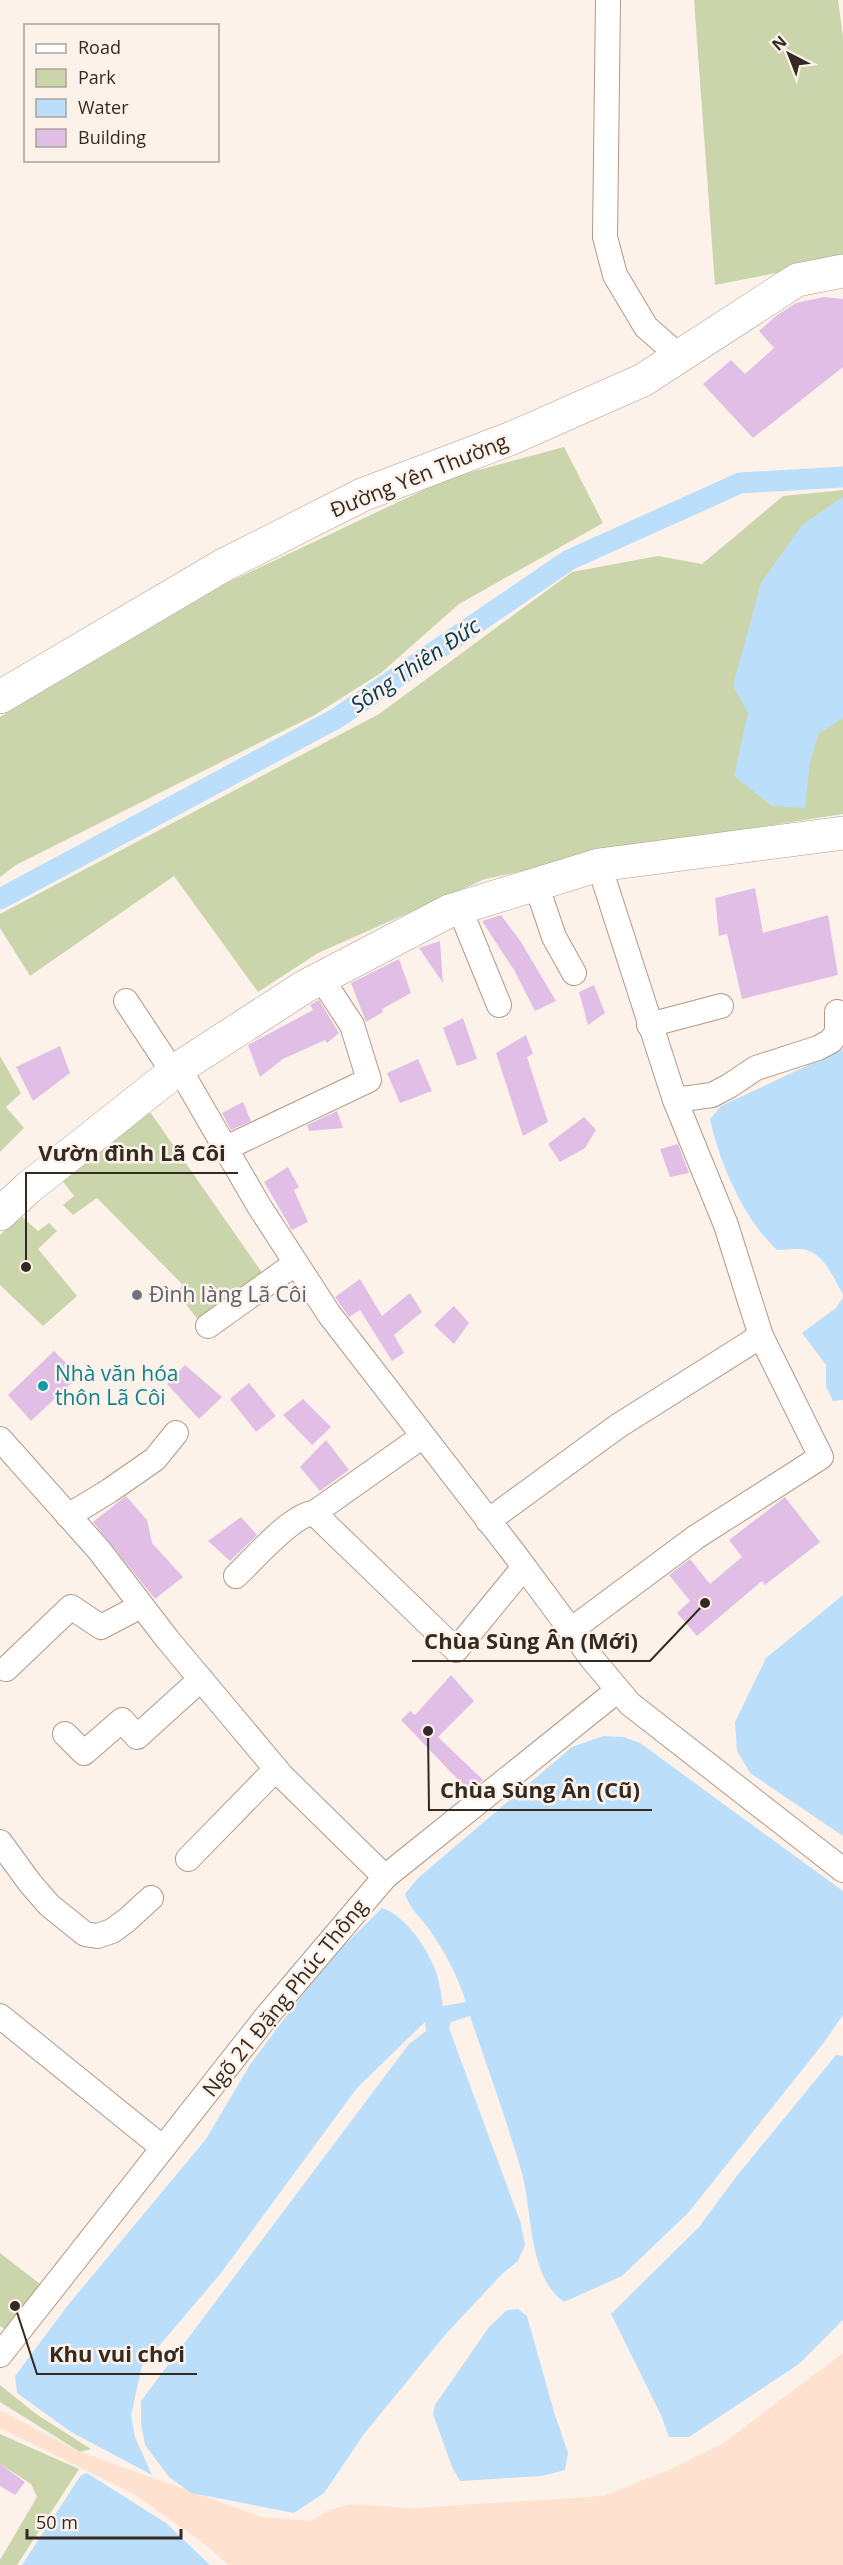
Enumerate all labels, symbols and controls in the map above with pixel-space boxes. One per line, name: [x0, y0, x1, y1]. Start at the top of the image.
legend: [24, 24, 219, 162]
north arrow: [759, 24, 819, 84]
text: N: [767, 30, 791, 55]
text: Road: [78, 35, 121, 59]
text: Park: [78, 65, 116, 89]
text: Water: [78, 95, 129, 119]
text: Building: [78, 125, 146, 149]
street label: Đường Yên Thường: [326, 427, 512, 523]
water label: Sông Thiên Đức: [344, 609, 486, 719]
callout: Vườn đình Lã Côi: [26, 1133, 238, 1173]
text: Vườn đình Lã Côi: [38, 1137, 226, 1167]
place label: Đình làng Lã Côi: [149, 1280, 307, 1308]
marker: Đình làng Lã Côi: [130, 1288, 144, 1302]
place label: Nhà văn hóa thôn Lã Côi: [55, 1359, 179, 1411]
marker: Nhà văn hóa thôn Lã Côi: [36, 1379, 50, 1393]
callout: Chùa Sùng Ân (Mới): [412, 1621, 650, 1661]
text: Chùa Sùng Ân (Mới): [424, 1625, 638, 1655]
callout: Chùa Sùng Ân (Cũ): [429, 1770, 652, 1810]
text: Chùa Sùng Ân (Cũ): [440, 1774, 640, 1804]
street label: Ngõ 21 Đặng Phúc Thông: [196, 1893, 373, 2102]
callout: Khu vui chơi: [37, 2334, 197, 2374]
text: Khu vui chơi: [49, 2338, 185, 2368]
scale bar: [27, 2502, 182, 2540]
text: 50 m: [36, 2510, 78, 2534]

